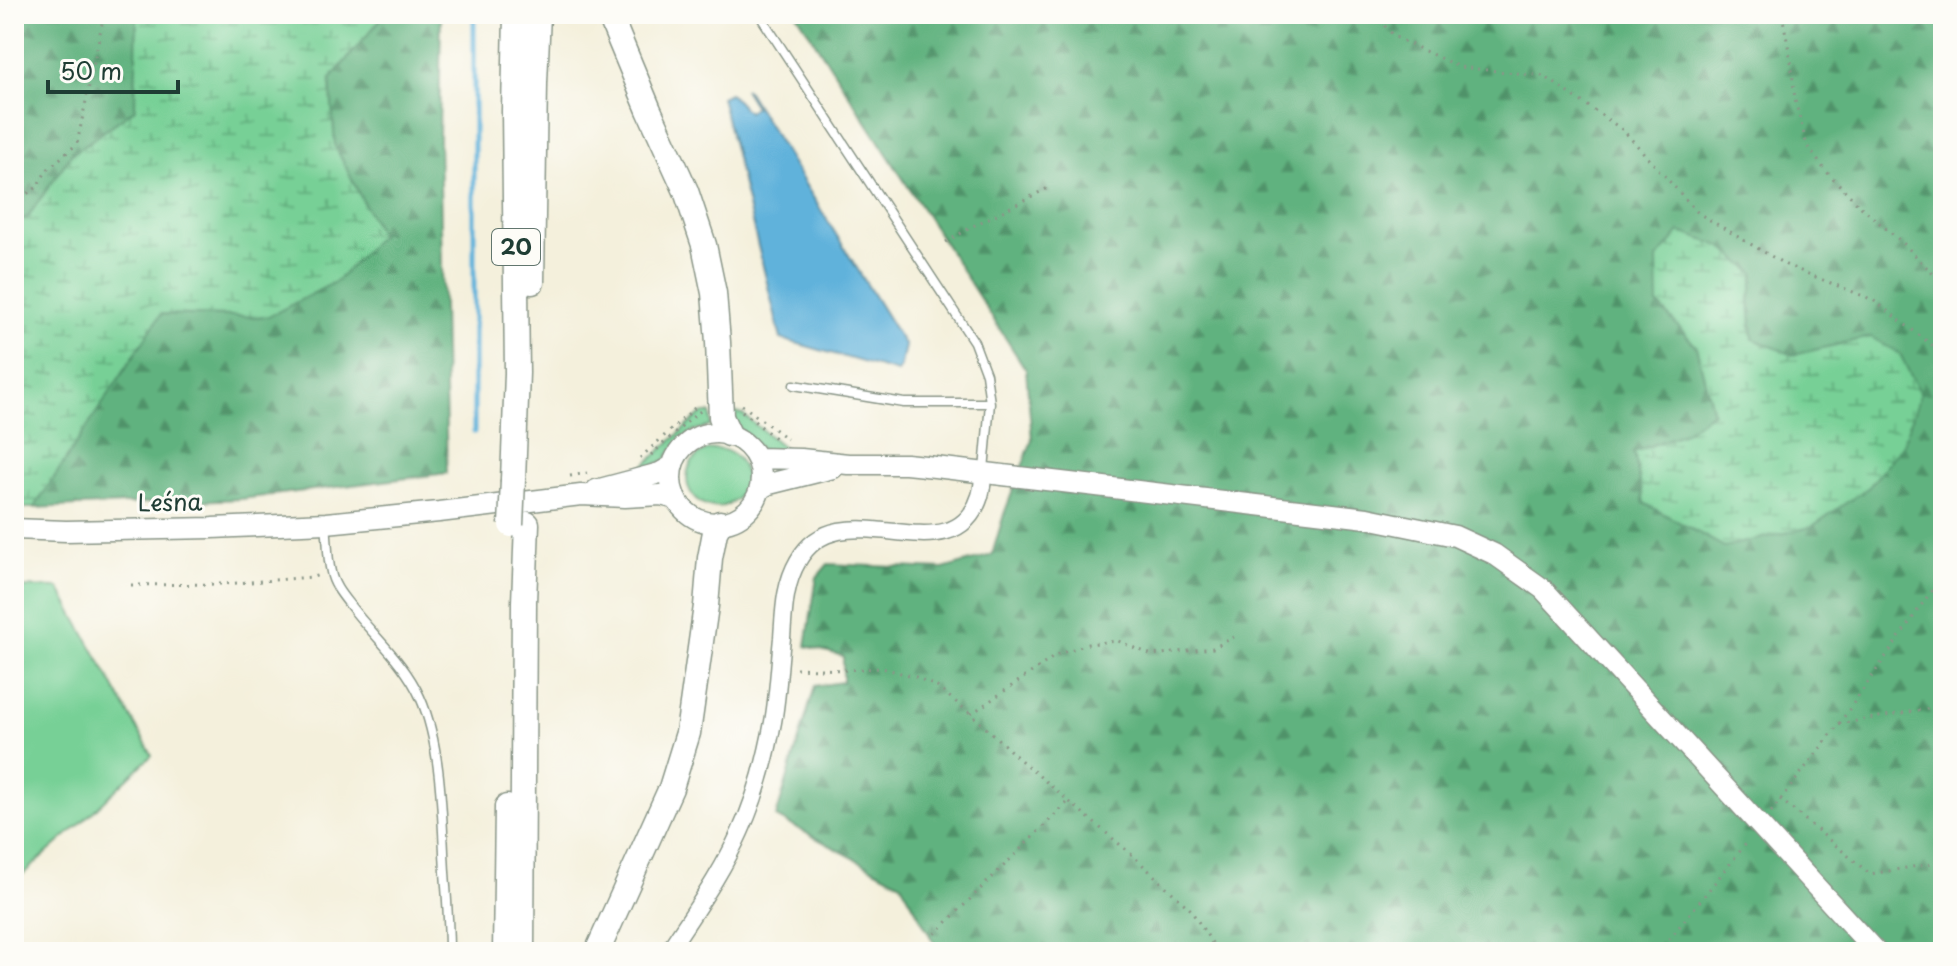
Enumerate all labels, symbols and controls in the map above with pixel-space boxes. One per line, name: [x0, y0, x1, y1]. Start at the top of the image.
scale bar: [48, 44, 178, 94]
text: 50 m: [60, 52, 122, 88]
road number: 20: [492, 229, 540, 265]
street label: Leśna: [137, 482, 203, 520]

